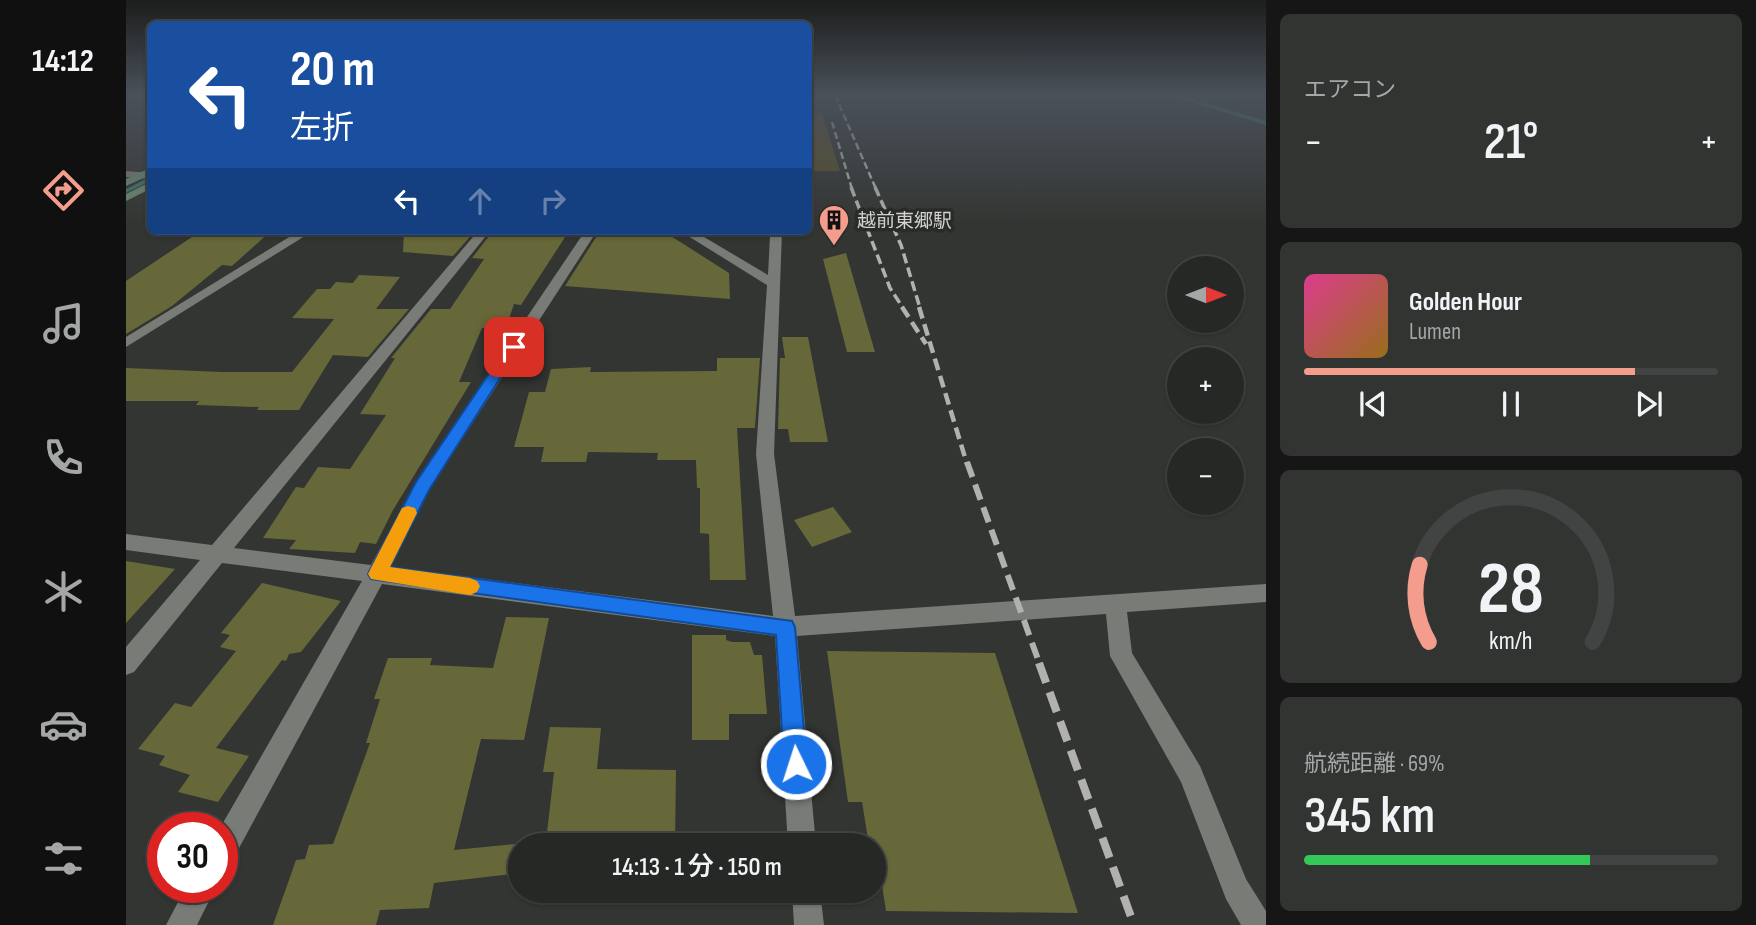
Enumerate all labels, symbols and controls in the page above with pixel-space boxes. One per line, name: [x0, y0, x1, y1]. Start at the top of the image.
text: 20 m: [290, 41, 375, 100]
text: 14:12: [32, 42, 94, 81]
icon: left: [175, 49, 266, 140]
text: エアコン: [1304, 76, 1396, 104]
text: 左折: [290, 109, 354, 148]
text: 21°: [1484, 111, 1538, 174]
text: −: [1304, 120, 1323, 165]
text: +: [1699, 120, 1718, 165]
icon: directions: [39, 166, 88, 215]
icon: left: [388, 182, 426, 220]
icon: ahead: [461, 182, 499, 220]
icon: right: [534, 182, 572, 220]
building icon: 越前東郷駅: [817, 203, 851, 247]
place label: 越前東郷駅: [857, 210, 952, 233]
north arrow: [1167, 256, 1244, 332]
map controls: [1167, 256, 1244, 515]
text: Golden Hour: [1409, 287, 1522, 318]
icon: music: [39, 299, 88, 348]
pin: [484, 317, 544, 377]
text: Lumen: [1409, 318, 1461, 346]
icon: arrive: [495, 328, 533, 366]
button: +: [1167, 347, 1244, 424]
icon: previous: [1354, 385, 1392, 423]
icon: pause: [1492, 385, 1530, 423]
icon: next: [1630, 385, 1668, 423]
icon: phone: [39, 433, 88, 482]
button: −: [1167, 438, 1244, 515]
text: 28: [1478, 547, 1544, 635]
icon: climate: [39, 567, 88, 616]
text: km/h: [1489, 626, 1533, 657]
icon: car: [39, 700, 88, 749]
position arrow: [759, 727, 833, 801]
text: 航続距離 · 69%: [1304, 750, 1445, 778]
text: 345 km: [1304, 785, 1435, 848]
speed limit sign: 30: [147, 812, 238, 903]
icon: filters: [39, 834, 88, 883]
text: 14:13 · 1 分 · 150 m: [612, 852, 782, 883]

